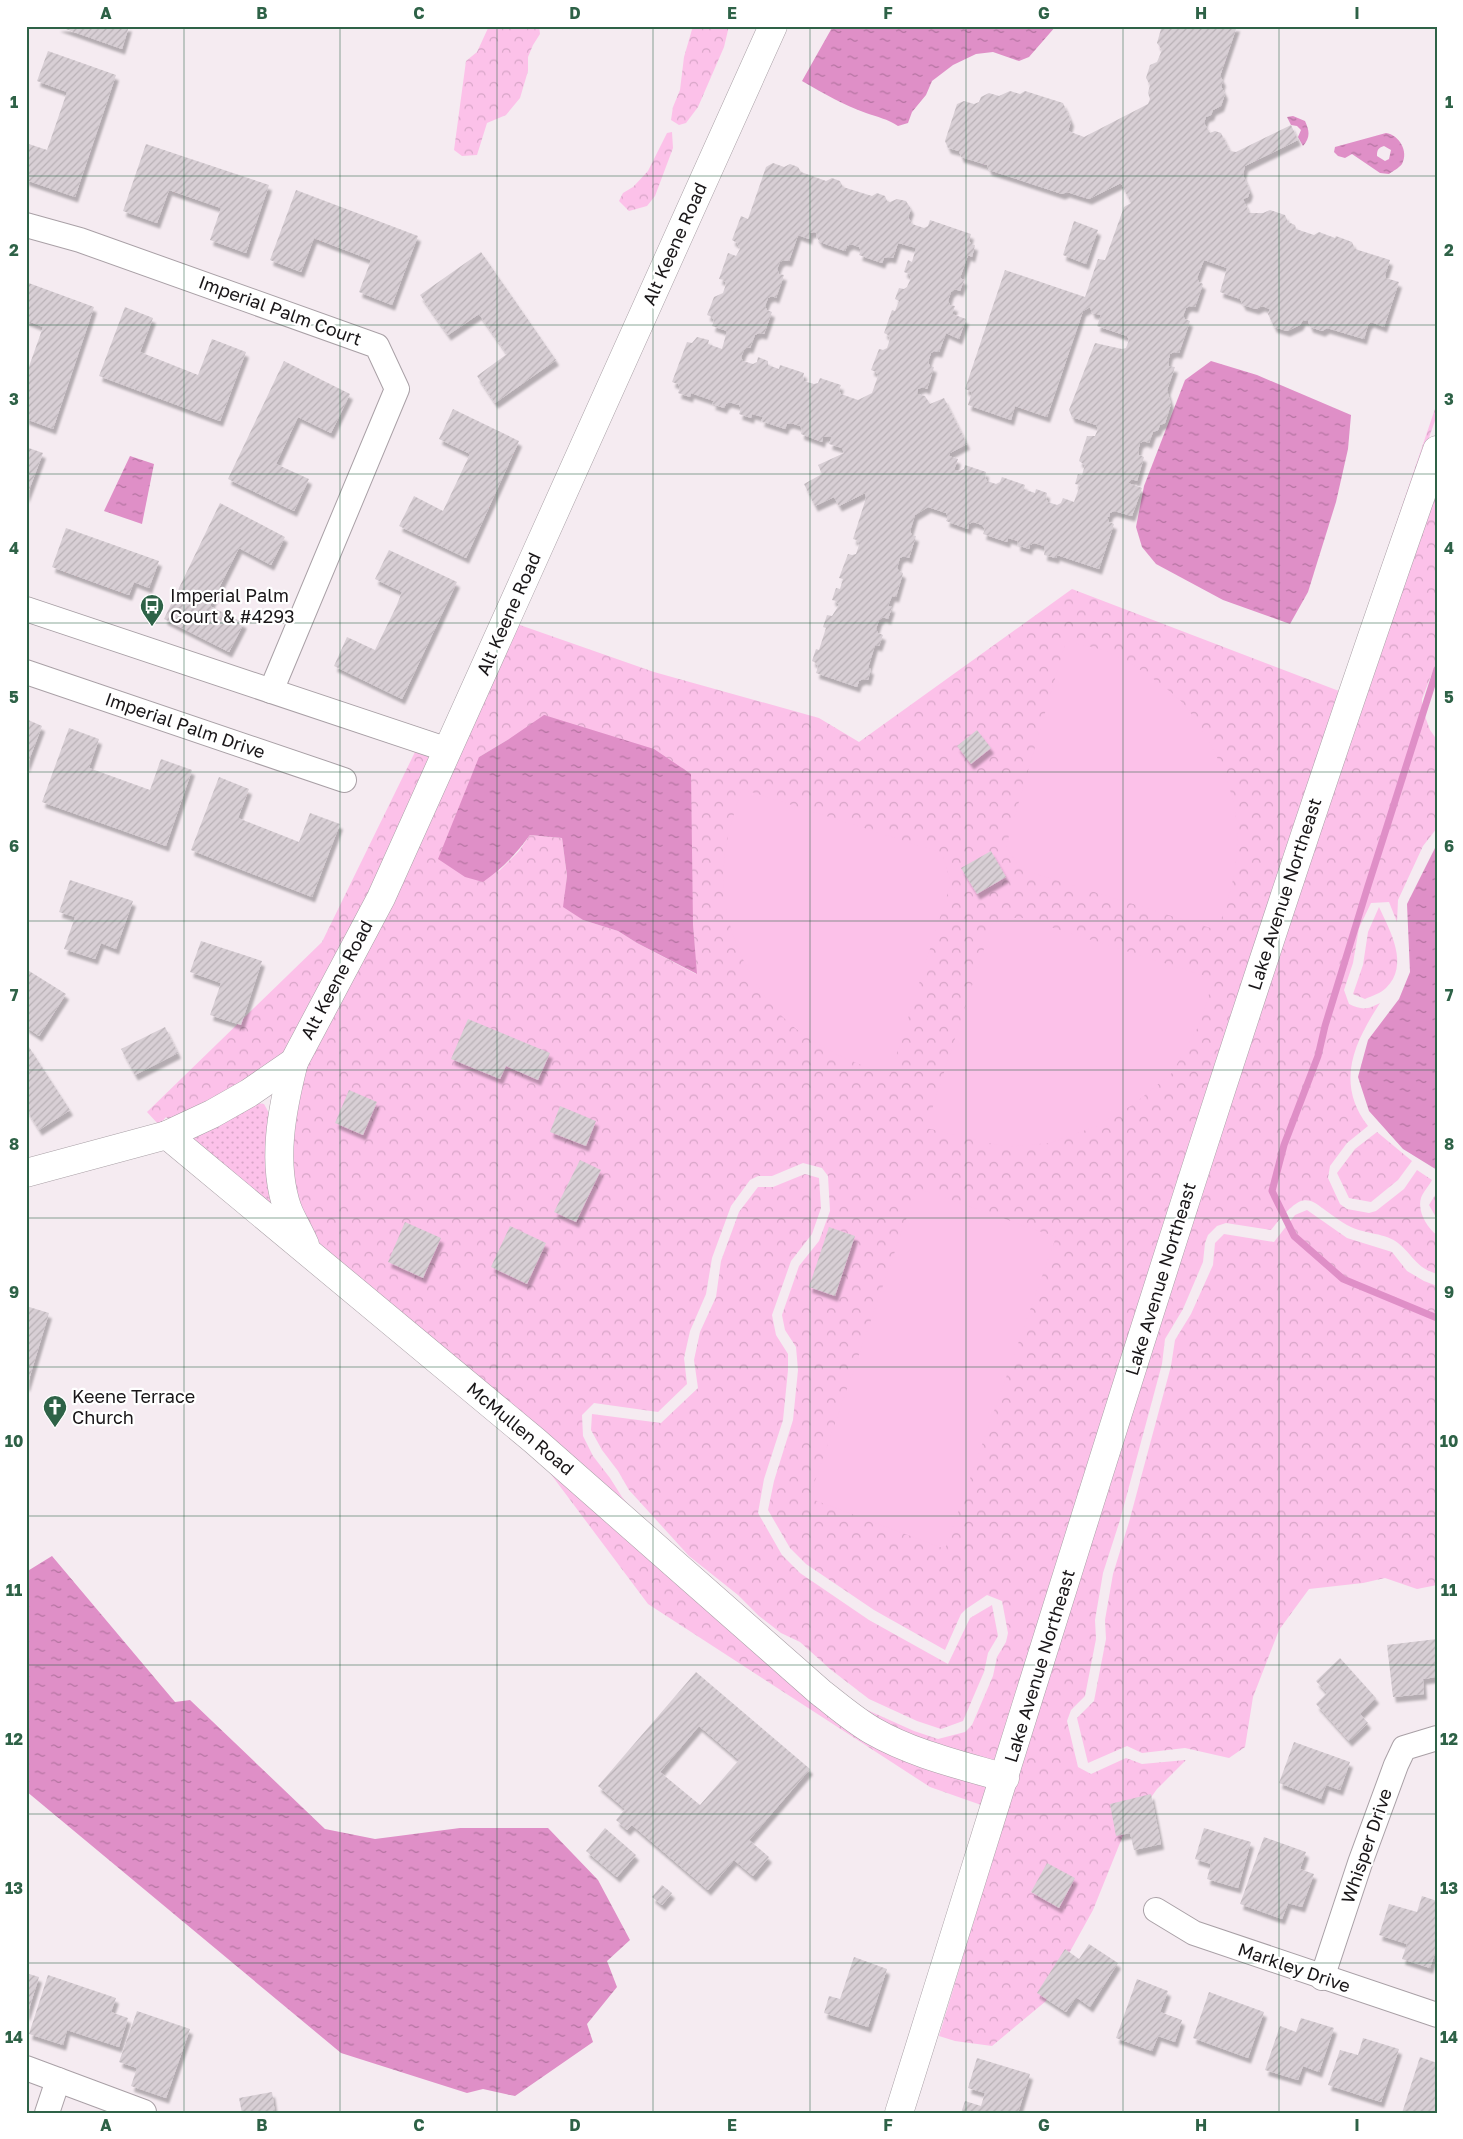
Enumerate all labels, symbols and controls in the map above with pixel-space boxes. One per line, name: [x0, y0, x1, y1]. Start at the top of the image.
text: A: [100, 3, 112, 23]
text: B: [256, 3, 268, 23]
text: C: [413, 3, 425, 23]
text: D: [569, 3, 581, 23]
text: E: [727, 3, 737, 23]
text: F: [883, 3, 893, 23]
text: G: [1038, 3, 1050, 23]
text: H: [1195, 3, 1207, 23]
text: I: [1354, 3, 1360, 23]
text: 1: [10, 92, 18, 112]
text: 1: [1445, 92, 1453, 112]
street label: Alt Keene Road: [637, 179, 711, 308]
text: 2: [9, 240, 19, 260]
text: 2: [1444, 240, 1454, 260]
street label: Imperial Palm Court: [196, 270, 365, 350]
text: 3: [9, 389, 19, 409]
text: 3: [1444, 389, 1454, 409]
text: 4: [9, 538, 19, 558]
text: 4: [1444, 538, 1454, 558]
street label: Alt Keene Road: [471, 549, 545, 678]
place label: Imperial Palm Court & #4293: [170, 584, 295, 627]
bus stop icon: Imperial Palm Court & #4293: [139, 593, 165, 627]
text: 5: [9, 687, 19, 707]
street label: Imperial Palm Drive: [102, 687, 268, 763]
text: 5: [1444, 687, 1454, 707]
street label: Lake Avenue Northeast: [1243, 795, 1326, 993]
text: 6: [9, 836, 19, 856]
text: 6: [1444, 836, 1454, 856]
street label: Alt Keene Road: [295, 916, 377, 1043]
text: 7: [10, 985, 19, 1005]
text: 7: [1445, 985, 1454, 1005]
text: 8: [9, 1134, 19, 1154]
text: 8: [1444, 1134, 1454, 1154]
street label: Lake Avenue Northeast: [1120, 1179, 1200, 1378]
text: 9: [9, 1282, 19, 1302]
text: 9: [1444, 1282, 1454, 1302]
street label: McMullen Road: [463, 1377, 579, 1479]
place label: Keene Terrace Church: [72, 1385, 195, 1428]
church icon: Keene Terrace Church: [42, 1394, 68, 1428]
text: 10: [5, 1431, 23, 1451]
text: 10: [1440, 1431, 1458, 1451]
street label: Lake Avenue Northeast: [999, 1566, 1079, 1765]
text: 11: [6, 1580, 22, 1600]
text: 11: [1441, 1580, 1457, 1600]
text: 12: [5, 1729, 23, 1749]
text: 12: [1440, 1729, 1458, 1749]
street label: Whisper Drive: [1336, 1785, 1396, 1906]
text: 13: [5, 1878, 23, 1898]
text: 13: [1440, 1878, 1458, 1898]
street label: Markley Drive: [1235, 1937, 1354, 1997]
text: 14: [5, 2027, 23, 2047]
text: 14: [1440, 2027, 1458, 2047]
text: A: [100, 2115, 112, 2135]
text: B: [256, 2115, 268, 2135]
text: C: [413, 2115, 425, 2135]
text: D: [569, 2115, 581, 2135]
text: E: [727, 2115, 737, 2135]
text: F: [883, 2115, 893, 2135]
text: G: [1038, 2115, 1050, 2135]
text: H: [1195, 2115, 1207, 2135]
text: I: [1354, 2115, 1360, 2135]

